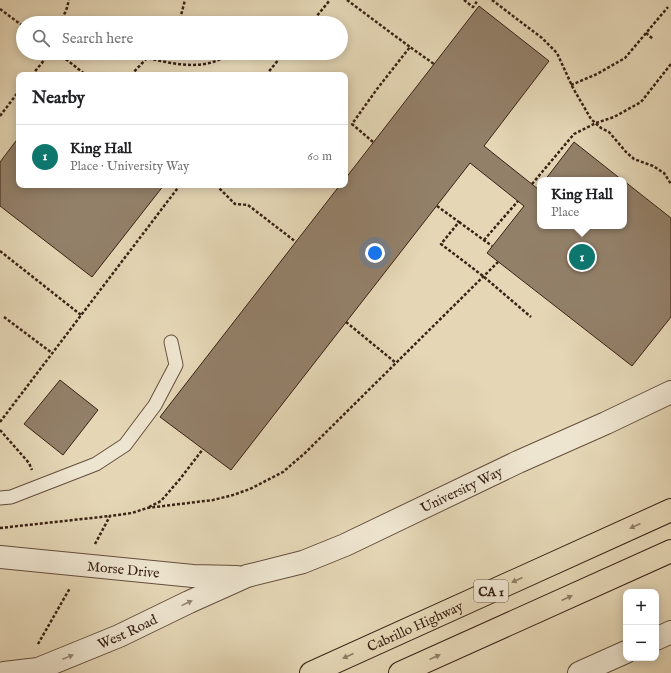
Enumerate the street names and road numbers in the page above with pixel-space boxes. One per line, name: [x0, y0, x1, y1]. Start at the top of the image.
street label: University Way: [418, 463, 506, 518]
street label: Morse Drive: [86, 558, 161, 583]
road number: CA 1: [474, 580, 508, 602]
street label: Cabrillo Highway: [365, 597, 466, 656]
street label: West Road: [95, 611, 161, 654]

